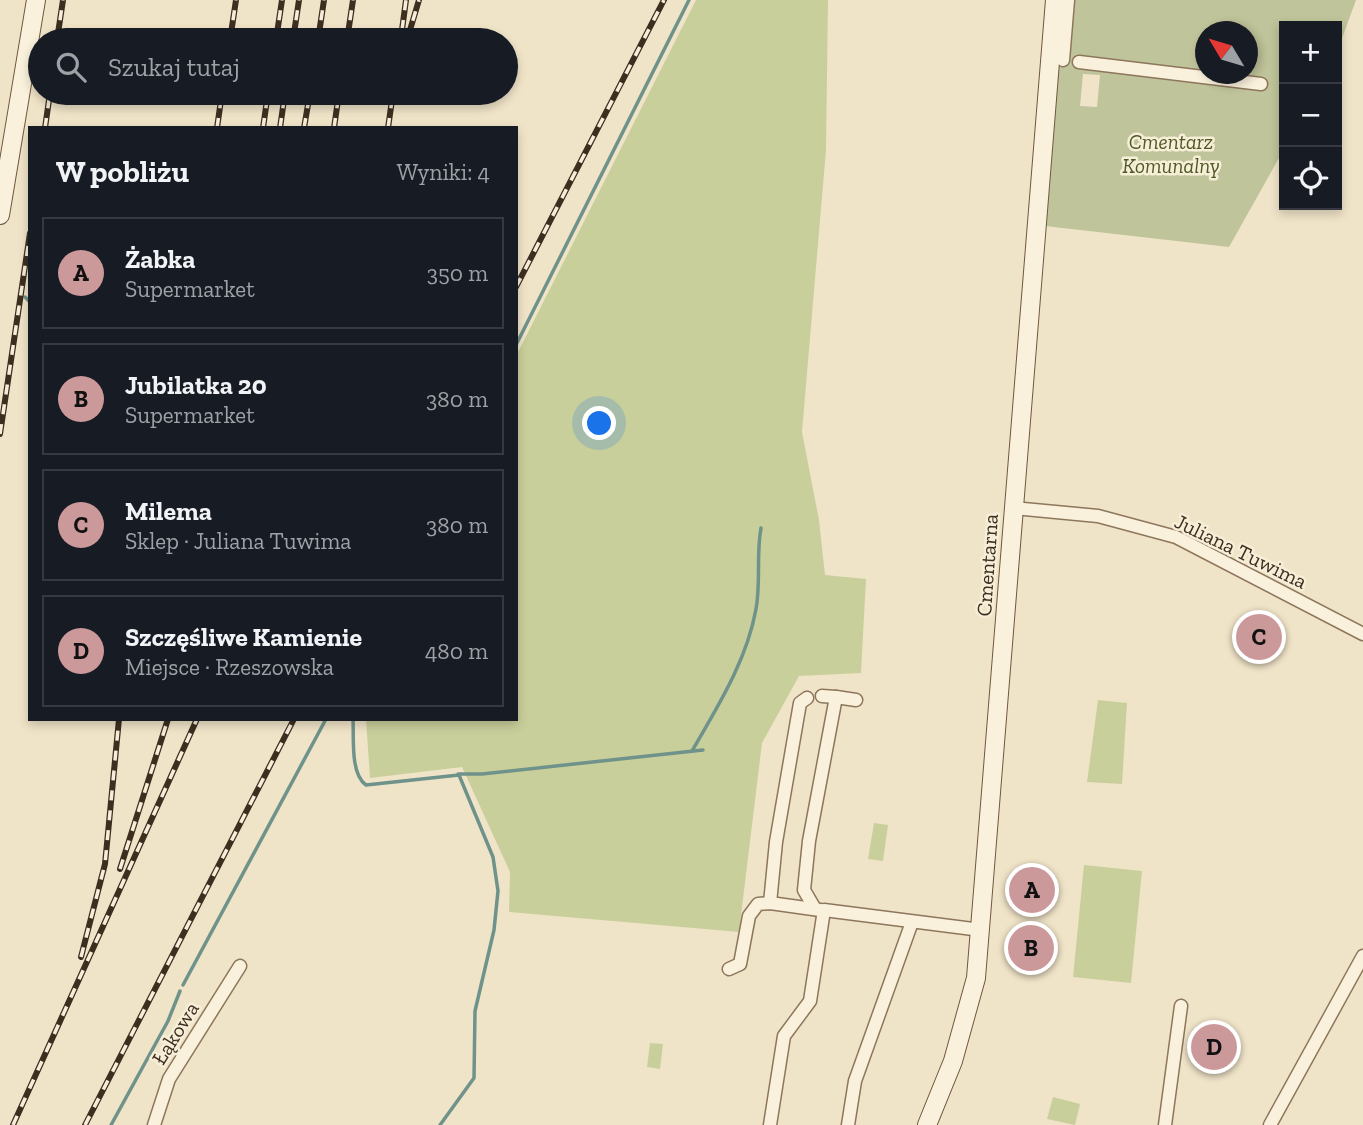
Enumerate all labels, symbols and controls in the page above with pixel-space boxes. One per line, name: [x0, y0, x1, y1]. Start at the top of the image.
north arrow: [1195, 21, 1258, 84]
map controls: [1279, 21, 1342, 210]
button: +: [1279, 21, 1342, 84]
search box: [28, 28, 518, 105]
icon: search: [52, 48, 90, 86]
text: Szukaj tutaj: [108, 51, 240, 83]
button: −: [1279, 84, 1342, 147]
park label: Cmentarz Komunalny: [1122, 129, 1220, 178]
button: locate: [1279, 147, 1342, 210]
text: W pobliżu: [56, 154, 189, 190]
text: Wyniki: 4: [397, 158, 490, 186]
text: Żabka: [125, 243, 195, 275]
text: A: [73, 259, 89, 287]
text: 350 m: [427, 259, 488, 287]
text: Supermarket: [125, 275, 255, 303]
text: Jubilatka 20: [125, 369, 267, 401]
text: B: [74, 385, 88, 413]
text: 380 m: [426, 385, 488, 413]
text: Supermarket: [125, 401, 255, 429]
your location: [582, 406, 616, 440]
text: Milema: [125, 495, 212, 527]
street label: Juliana Tuwima: [1171, 508, 1311, 594]
text: C: [74, 511, 88, 539]
text: 380 m: [426, 511, 488, 539]
street label: Cmentarna: [971, 513, 1003, 617]
text: Sklep · Juliana Tuwima: [125, 527, 351, 555]
pin: C: [1236, 611, 1282, 663]
text: Szczęśliwe Kamienie: [125, 621, 362, 653]
text: D: [73, 637, 89, 665]
text: 480 m: [425, 637, 488, 665]
text: Miejsce · Rzeszowska: [125, 653, 334, 681]
pin: A: [1009, 864, 1055, 916]
pin: B: [1008, 922, 1054, 974]
street label: Łąkowa: [146, 997, 204, 1069]
pin: D: [1191, 1021, 1237, 1073]

